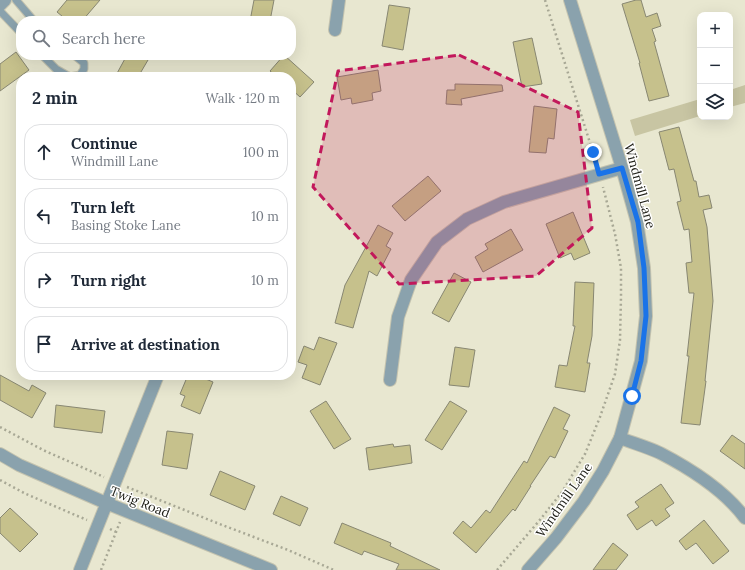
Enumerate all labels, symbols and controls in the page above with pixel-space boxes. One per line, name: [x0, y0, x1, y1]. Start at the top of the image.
map controls: [697, 12, 733, 120]
button: +: [697, 12, 733, 48]
search box: [16, 16, 296, 60]
icon: search: [30, 27, 52, 49]
text: Search here: [62, 29, 145, 48]
button: −: [697, 48, 733, 84]
button: layers: [697, 84, 733, 120]
text: 2 min: [32, 87, 78, 109]
text: Walk · 120 m: [205, 90, 280, 107]
text: Continue: [71, 134, 137, 153]
icon: ahead: [33, 141, 55, 163]
street label: Windmill Lane: [620, 142, 660, 230]
route end: [584, 143, 602, 161]
text: 100 m: [243, 144, 279, 161]
text: Windmill Lane: [71, 153, 158, 170]
text: Turn left: [71, 198, 135, 217]
icon: left: [33, 205, 55, 227]
text: 10 m: [251, 208, 279, 225]
text: Basing Stoke Lane: [71, 217, 181, 234]
icon: right: [33, 269, 55, 291]
text: Turn right: [71, 271, 147, 290]
text: 10 m: [251, 272, 279, 289]
icon: arrive: [33, 333, 55, 355]
text: Arrive at destination: [71, 335, 220, 354]
route start: [623, 387, 641, 405]
street label: Windmill Lane: [532, 459, 596, 541]
street label: Twig Road: [108, 482, 173, 522]

